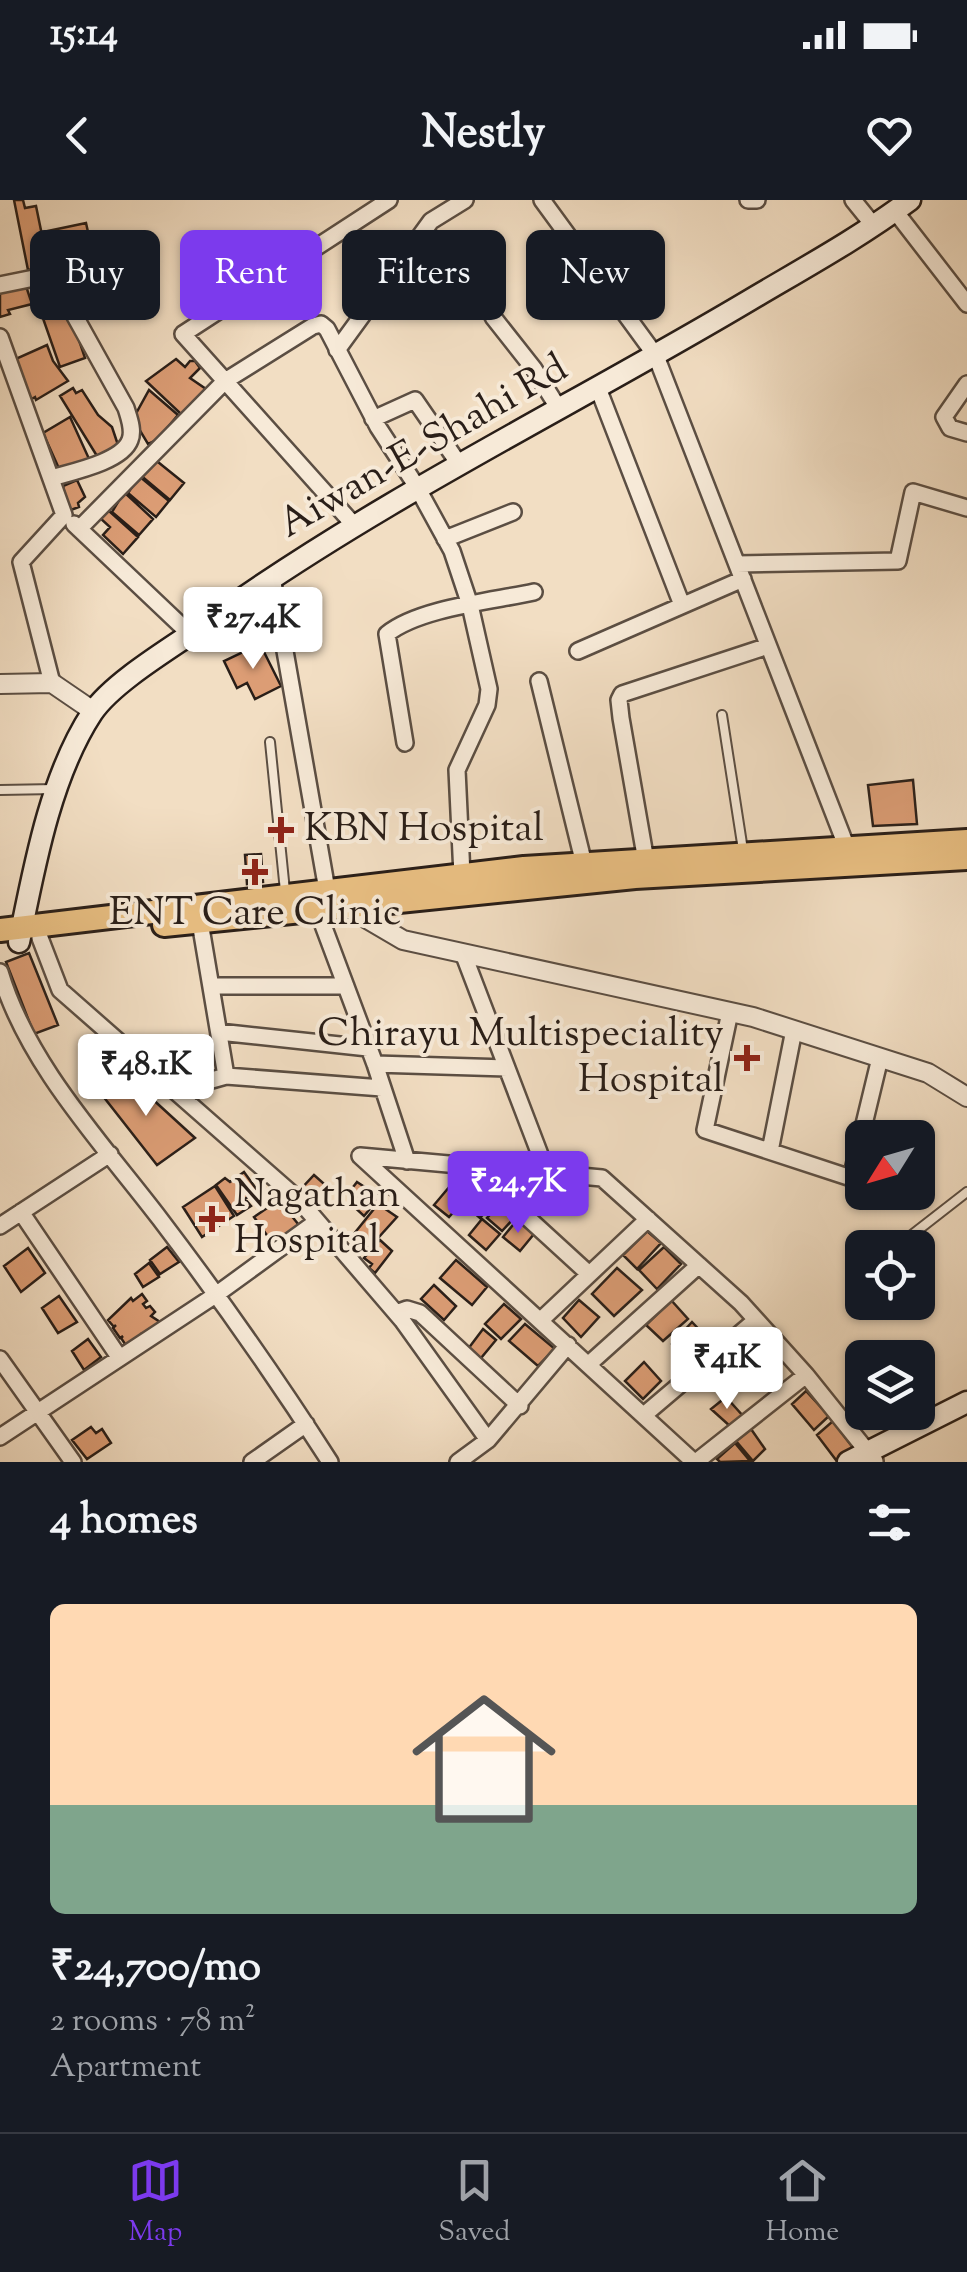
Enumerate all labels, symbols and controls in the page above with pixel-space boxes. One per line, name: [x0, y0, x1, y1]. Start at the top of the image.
text: 15:14: [50, 8, 118, 62]
text: Nestly: [422, 103, 545, 168]
icon: back: [50, 108, 105, 163]
icon: heart: [862, 108, 917, 163]
chip: Buy: [30, 230, 160, 320]
chip: Rent: [180, 230, 322, 320]
chip: Filters: [342, 230, 506, 320]
chip: New: [526, 230, 665, 320]
street label: Aiwan-E-Shahi Rd: [269, 342, 579, 554]
pin: ₹27.4K: [172, 587, 334, 672]
text: ₹27.4K: [205, 596, 301, 642]
place label: KBN Hospital: [304, 802, 544, 859]
marker: KBN Hospital: [268, 817, 294, 843]
marker: ENT Care Clinic: [242, 859, 268, 885]
place label: ENT Care Clinic: [109, 886, 401, 943]
place label: Chirayu Multispeciality Hospital: [317, 1007, 724, 1110]
pin: ₹48.1K: [65, 1034, 227, 1119]
text: ₹48.1K: [100, 1043, 192, 1089]
marker: Chirayu Multispeciality Hospital: [734, 1045, 760, 1071]
north arrow: [845, 1120, 935, 1210]
map controls: [845, 1120, 935, 1430]
pin: ₹24.7K: [437, 1151, 599, 1236]
text: ₹24.7K: [470, 1160, 566, 1206]
place label: Nagathan Hospital: [234, 1168, 400, 1271]
marker: Nagathan Hospital: [199, 1206, 225, 1232]
button: locate: [845, 1230, 935, 1320]
pin: ₹41K: [668, 1327, 786, 1412]
text: ₹41K: [693, 1336, 761, 1382]
button: layers: [845, 1340, 935, 1430]
text: 4 homes: [50, 1492, 198, 1552]
icon: filters: [862, 1495, 917, 1550]
icon: home: [394, 1669, 574, 1849]
text: ₹24,700/mo: [50, 1939, 261, 1999]
text: 2 rooms · 78 m²: [50, 1999, 256, 2045]
text: Apartment: [50, 2045, 201, 2091]
tab: Map: [128, 2153, 183, 2253]
tab: Saved: [438, 2153, 510, 2253]
tab: Home: [766, 2153, 839, 2253]

